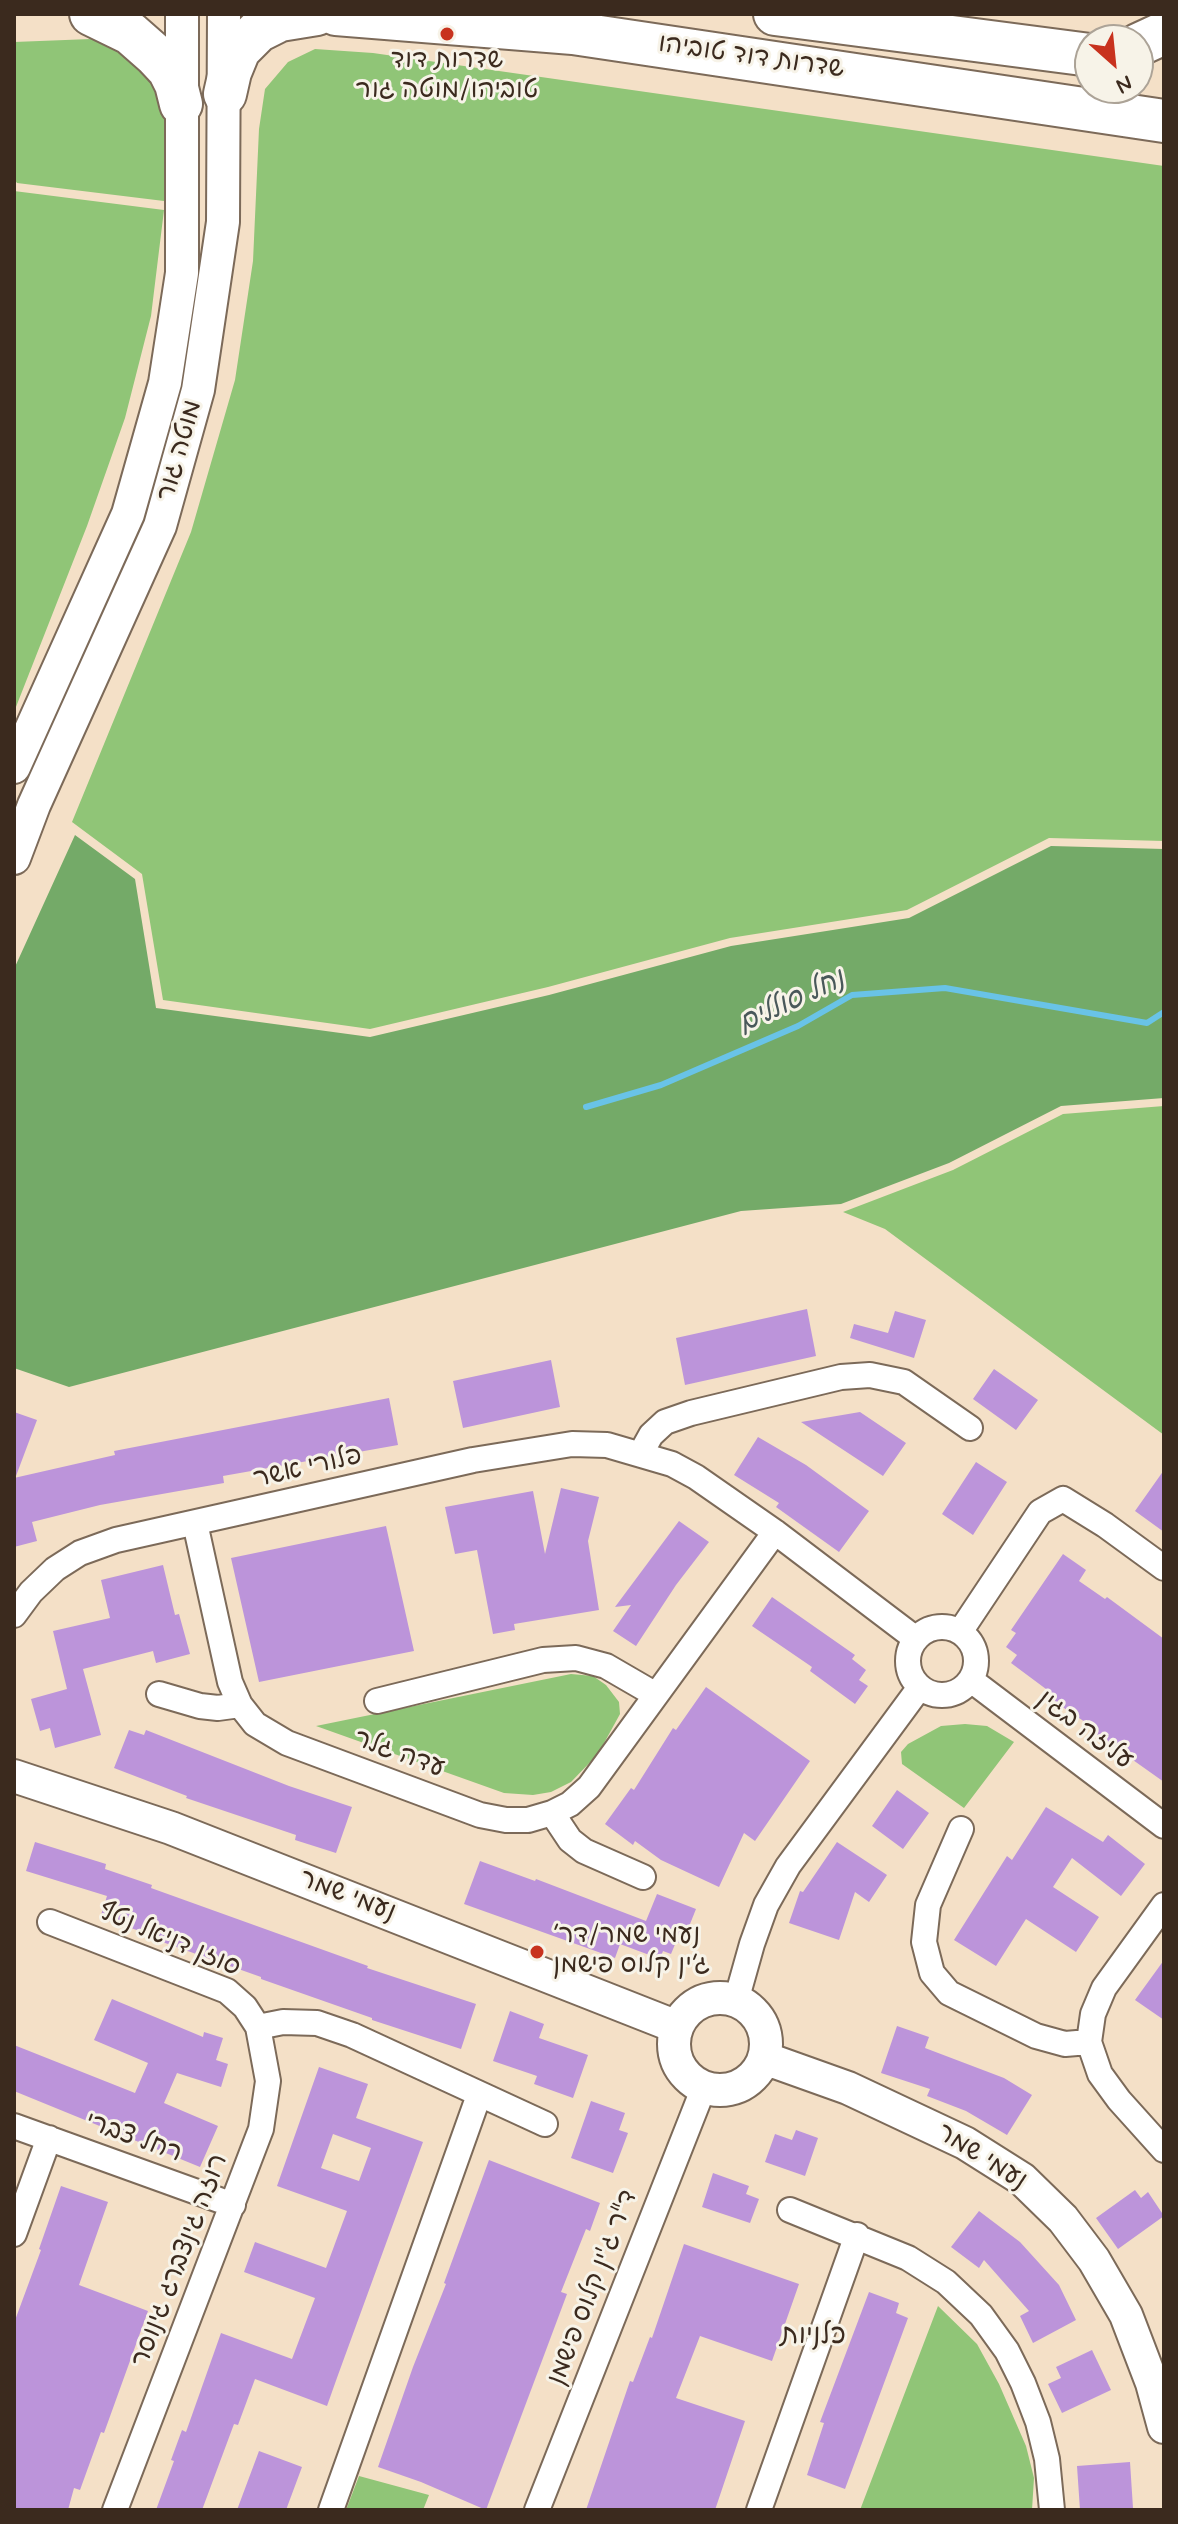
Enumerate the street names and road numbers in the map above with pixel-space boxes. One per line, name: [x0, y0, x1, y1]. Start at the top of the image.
street label: שדרות דוד טוביהו: [656, 30, 846, 86]
street label: מוטה גור: [152, 397, 210, 505]
street label: פלורי אשר: [251, 1441, 365, 1497]
street label: עליזה בגין: [1030, 1685, 1138, 1777]
street label: עדה גלר: [349, 1724, 449, 1786]
street label: נעמי שמר: [294, 1864, 400, 1930]
street label: סוזן דניאל נטף: [93, 1897, 245, 1985]
street label: רחל צברי: [80, 2107, 186, 2171]
street label: נעמי שמר: [930, 2118, 1032, 2198]
street label: רוזה גינצברג גינוסר: [126, 2150, 236, 2372]
street label: ד"ר ג'ין קלוס פישמן: [542, 2186, 646, 2390]

